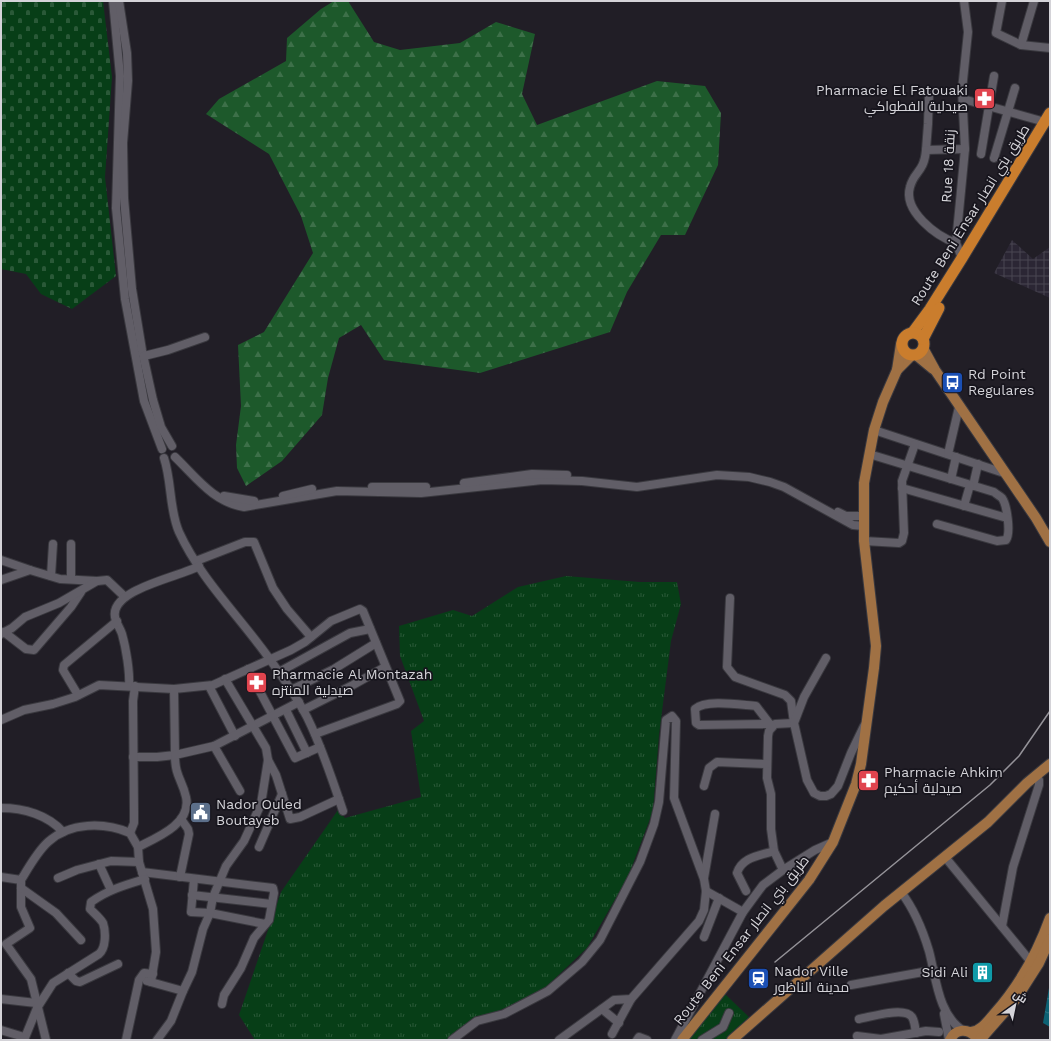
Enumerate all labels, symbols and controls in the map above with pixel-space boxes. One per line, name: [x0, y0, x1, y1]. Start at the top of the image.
place label: Pharmacie El Fatouaki صيدلية الفطواكي: [816, 82, 968, 118]
pharmacy icon: Pharmacie El Fatouaki صيدلية الفطواكي: [971, 85, 997, 111]
street label: Route Beni Ensar طريق بني انصار: [907, 122, 1036, 311]
street label: Rue 18 زنقة: [938, 129, 958, 203]
place label: Rd Point Regulares: [968, 366, 1034, 398]
bus stop icon: Rd Point Regulares: [940, 369, 966, 395]
place label: Pharmacie Al Montazah صيدلية المنتزه: [272, 666, 432, 698]
pharmacy icon: Pharmacie Al Montazah صيدلية المنتزه: [244, 669, 270, 695]
place label: Pharmacie Ahkim صيدلية أحكيم: [884, 764, 1003, 798]
pharmacy icon: Pharmacie Ahkim صيدلية أحكيم: [856, 767, 882, 793]
place label: Nador Ouled Boutayeb: [216, 796, 302, 828]
public building icon: Nador Ouled Boutayeb: [188, 799, 214, 825]
street label: Route Beni Ensar طريق بني انصار: [670, 852, 815, 1030]
building icon: Sidi Ali: [970, 959, 996, 985]
place label: Nador Ville مدينة الناظور: [773, 963, 849, 995]
place label: Sidi Ali: [921, 964, 968, 980]
station icon: Nador Ville مدينة الناظور: [746, 966, 772, 992]
north arrow: [995, 985, 1035, 1025]
text: ش: [1011, 988, 1030, 1006]

